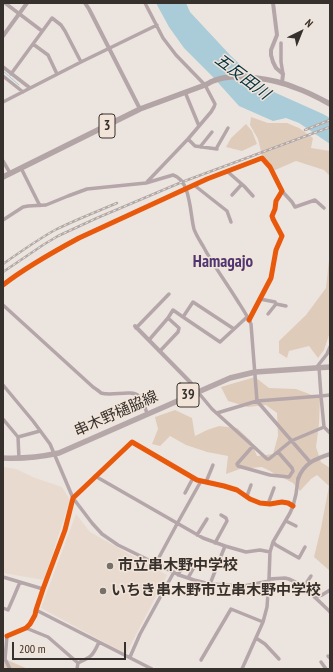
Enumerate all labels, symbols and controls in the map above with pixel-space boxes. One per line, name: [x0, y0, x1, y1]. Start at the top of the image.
north arrow: [281, 12, 321, 52]
text: N: [302, 16, 316, 30]
water label: 五反田川: [211, 50, 273, 104]
road number: 3: [99, 114, 115, 138]
district label: Hamagajo: [193, 252, 253, 272]
road number: 39: [177, 383, 199, 407]
street label: 串木野樋脇線: [71, 387, 161, 441]
place label: 市立串木野中学校: [118, 557, 238, 575]
marker: 市立串木野中学校: [105, 561, 115, 571]
place label: いちき串木野市立串木野中学校: [111, 582, 321, 600]
marker: いちき串木野市立串木野中学校: [98, 586, 108, 596]
scale bar: [14, 634, 128, 660]
text: 200 m: [19, 641, 46, 656]

